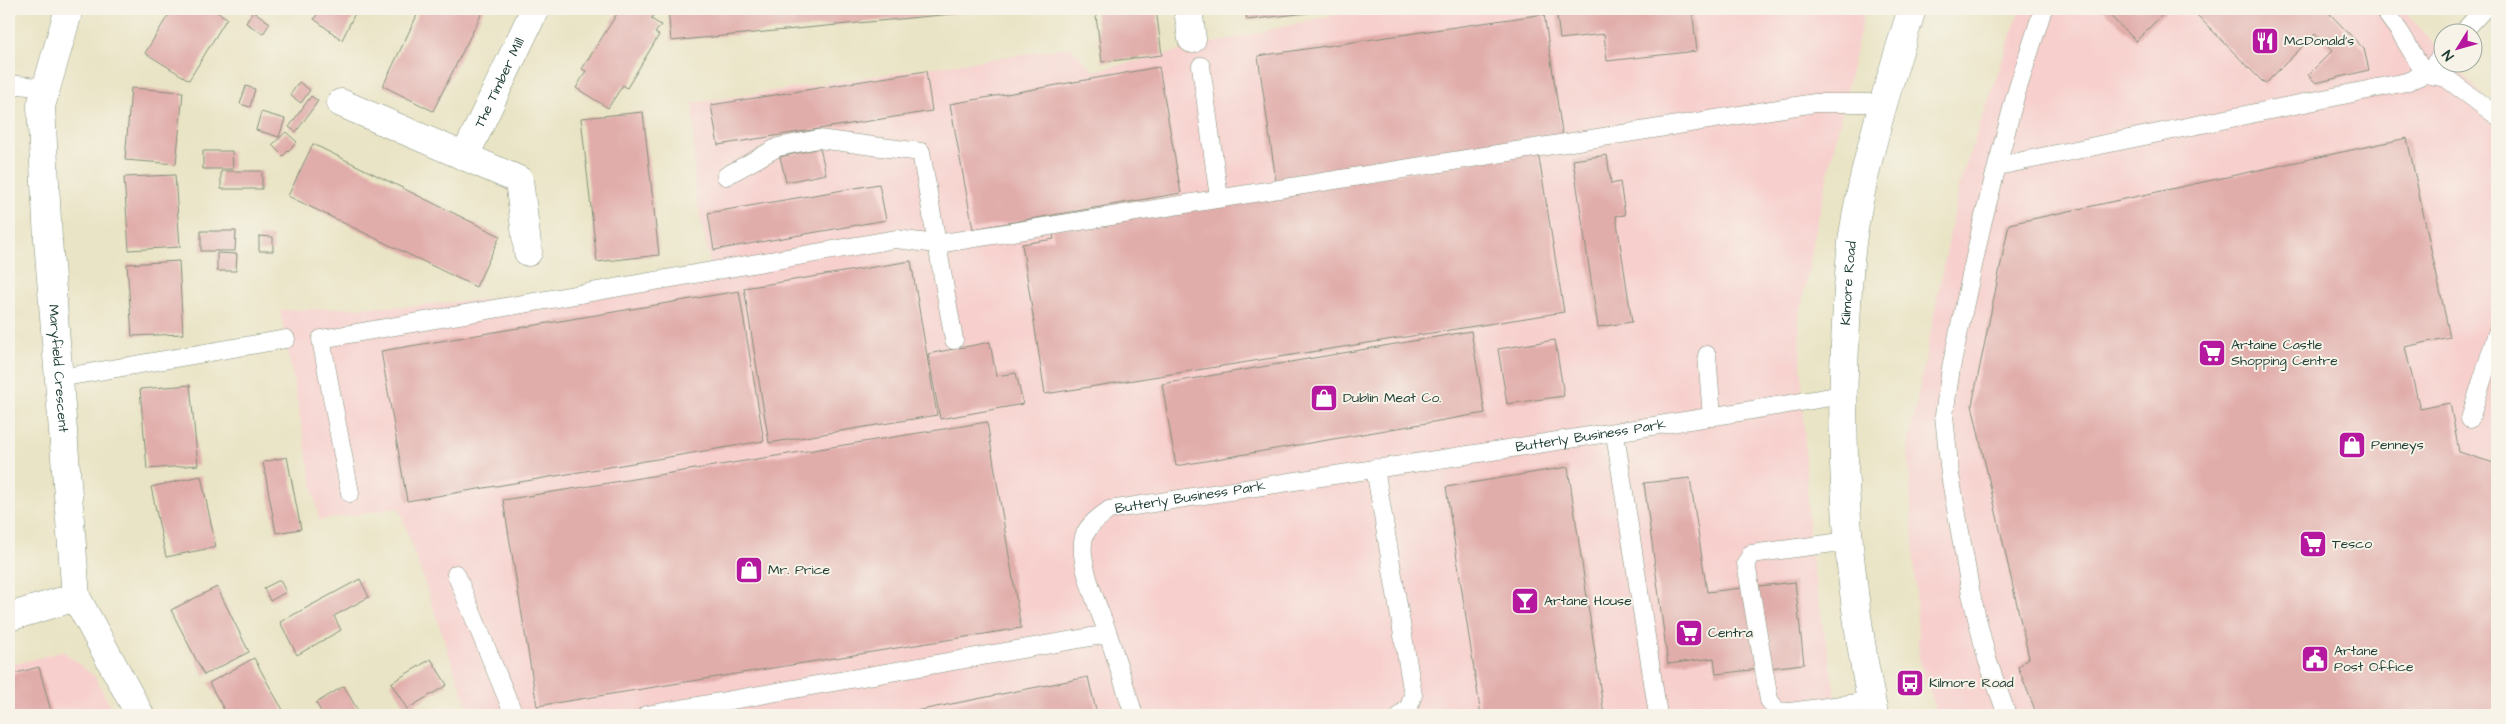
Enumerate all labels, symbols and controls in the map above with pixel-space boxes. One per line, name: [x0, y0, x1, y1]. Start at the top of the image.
north arrow: [2434, 22, 2484, 72]
restaurant icon: McDonald's: [2250, 26, 2280, 56]
place label: McDonald's: [2284, 31, 2354, 51]
street label: The Timber Mill: [470, 35, 530, 131]
text: N: [2438, 46, 2459, 65]
street label: Kilmore Road: [1836, 240, 1862, 326]
street label: Maryfield Crescent: [43, 304, 73, 434]
place label: Artaine Castle Shopping Centre: [2231, 335, 2338, 371]
supermarket icon: Artaine Castle Shopping Centre: [2197, 338, 2227, 368]
shop icon: Dublin Meat Co.: [1309, 383, 1339, 413]
place label: Dublin Meat Co.: [1343, 388, 1441, 408]
street label: Butterly Business Park: [1514, 414, 1668, 458]
shop icon: Penneys: [2337, 430, 2367, 460]
place label: Penneys: [2371, 435, 2424, 455]
street label: Butterly Business Park: [1114, 476, 1267, 519]
supermarket icon: Tesco: [2298, 529, 2328, 559]
place label: Tesco: [2332, 534, 2372, 554]
shop icon: Mr. Price: [734, 555, 764, 585]
place label: Mr. Price: [768, 560, 831, 580]
bar icon: Artane House: [1510, 586, 1540, 616]
place label: Artane House: [1544, 591, 1632, 611]
supermarket icon: Centra: [1674, 618, 1704, 648]
place label: Centra: [1708, 623, 1753, 643]
place label: Artane Post Office: [2334, 641, 2414, 677]
public building icon: Artane Post Office: [2300, 644, 2330, 674]
bus stop icon: Kilmore Road: [1895, 668, 1925, 698]
place label: Kilmore Road: [1929, 673, 2014, 693]

